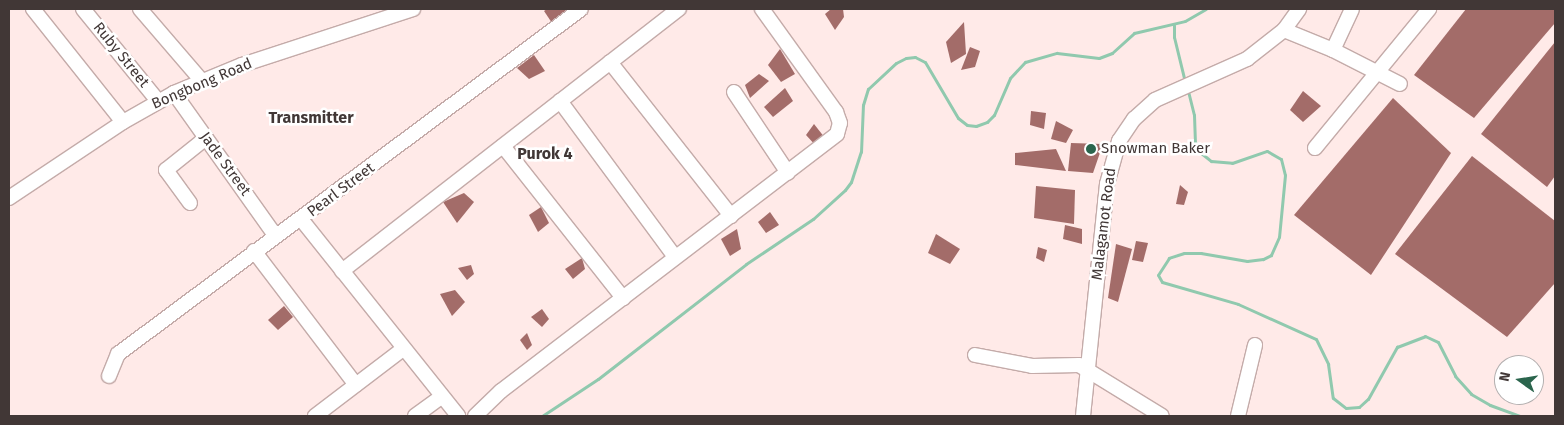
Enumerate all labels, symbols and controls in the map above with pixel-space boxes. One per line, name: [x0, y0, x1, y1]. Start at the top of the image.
street label: Ruby Street: [89, 19, 153, 91]
street label: Bongbong Road: [149, 55, 255, 113]
district label: Transmitter: [268, 108, 354, 128]
street label: Jade Street: [196, 129, 254, 199]
place label: Snowman Baker: [1101, 140, 1210, 158]
marker: Snowman Baker: [1085, 143, 1097, 155]
district label: Purok 4: [517, 144, 573, 164]
street label: Pearl Street: [304, 159, 378, 221]
street label: Malagamot Road: [1088, 167, 1120, 281]
north arrow: [1494, 355, 1544, 405]
text: N: [1496, 370, 1514, 383]

